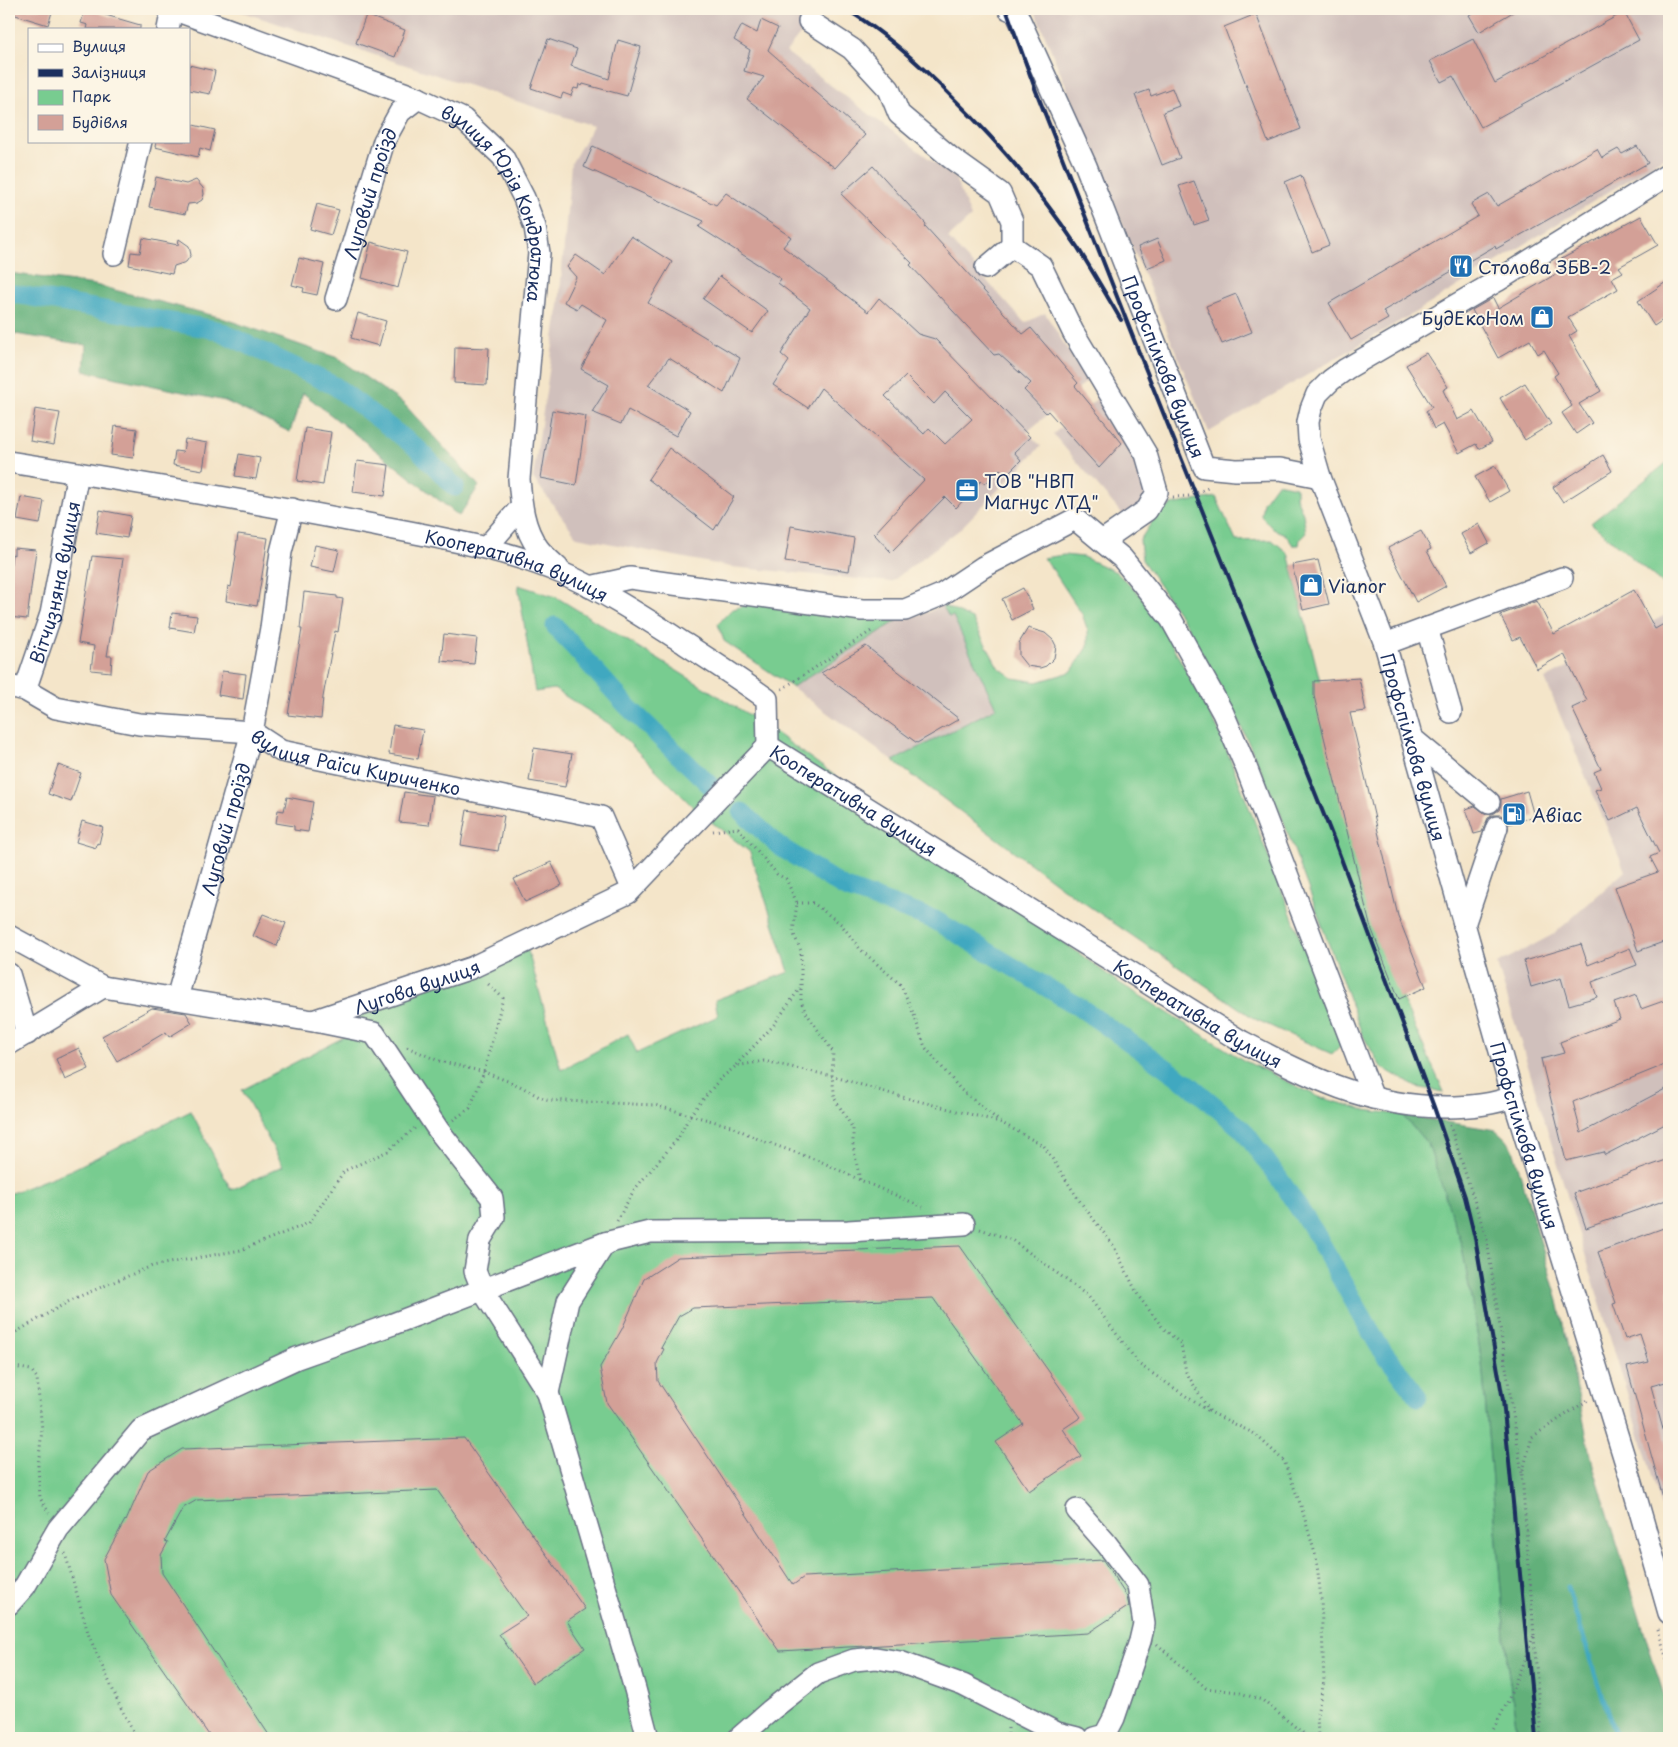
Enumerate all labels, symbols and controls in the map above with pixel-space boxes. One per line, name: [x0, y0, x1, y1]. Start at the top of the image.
legend: [28, 28, 190, 142]
text: Вулиця: [72, 34, 126, 57]
text: Залізниця: [71, 60, 146, 83]
text: Парк: [72, 84, 111, 107]
street label: вулиця Юрія Кондратюка: [437, 97, 553, 304]
text: Будівля: [72, 110, 128, 133]
street label: Луговий проїзд: [336, 122, 403, 262]
restaurant icon: Столова ЗБВ-2: [1448, 253, 1474, 279]
place label: Столова ЗБВ-2: [1478, 253, 1611, 280]
street label: Профспілкова вулиця: [1116, 271, 1213, 462]
place label: БудЕкоНом: [1422, 304, 1524, 331]
shop icon: БудЕкоНом: [1529, 304, 1555, 330]
place label: ТОВ "НВП Магнус ЛТД": [984, 467, 1099, 515]
office icon: ТОВ "НВП Магнус ЛТД": [954, 477, 980, 503]
street label: Вітчизняна вулиця: [22, 499, 86, 667]
street label: Кооперативна вулиця: [423, 522, 614, 607]
shop icon: Vianor: [1298, 572, 1324, 598]
place label: Vianor: [1328, 572, 1387, 599]
street label: Профспілкова вулиця: [1375, 650, 1454, 844]
street label: вулиця Раїси Кириченко: [246, 722, 463, 801]
street label: Кооперативна вулиця: [765, 737, 943, 862]
street label: Луговий проїзд: [193, 759, 256, 898]
fuel station icon: Авіас: [1501, 801, 1527, 827]
place label: Авіас: [1532, 801, 1582, 828]
street label: Лугова вулиця: [350, 952, 484, 1020]
street label: Кооперативна вулиця: [1109, 952, 1287, 1074]
street label: Профспілкова вулиця: [1484, 1038, 1566, 1232]

